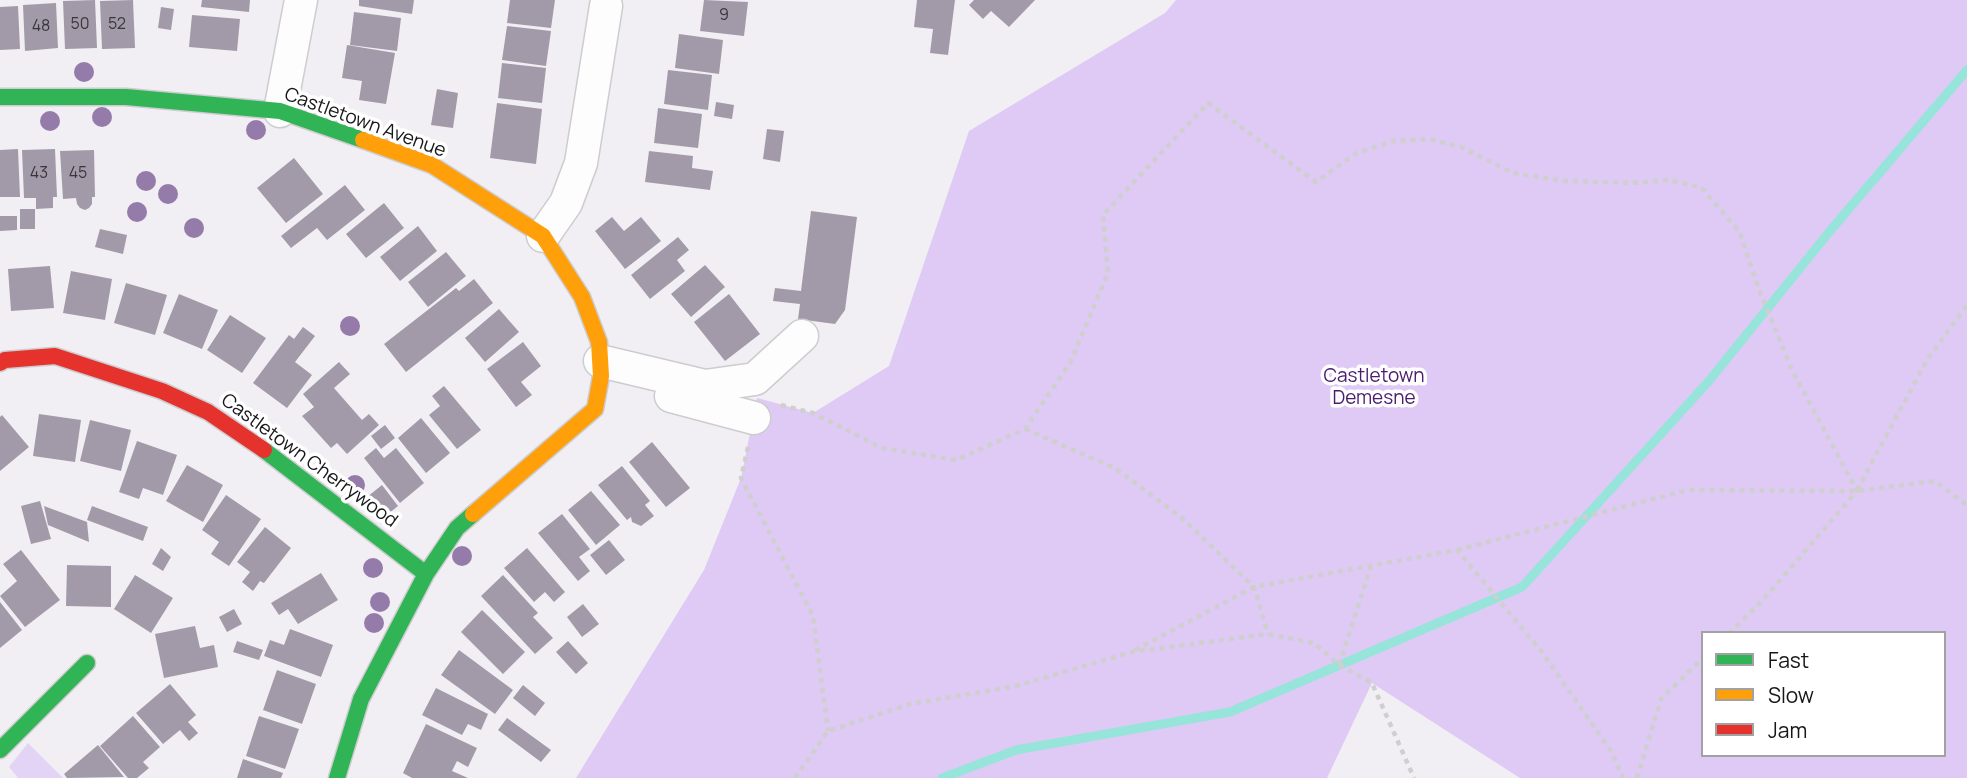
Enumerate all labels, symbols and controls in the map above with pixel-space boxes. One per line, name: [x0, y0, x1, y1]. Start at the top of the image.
house number: 9: [719, 6, 729, 26]
house number: 50: [71, 15, 89, 35]
house number: 52: [108, 15, 126, 35]
house number: 48: [32, 17, 50, 37]
street label: Castletown Avenue: [281, 83, 449, 163]
house number: 43: [30, 164, 48, 184]
house number: 45: [69, 164, 87, 184]
park label: Castletown Demesne: [1323, 366, 1425, 410]
street label: Castletown Cherrywood: [216, 389, 402, 533]
legend: [1701, 631, 1946, 757]
text: Fast: [1768, 646, 1809, 674]
text: Slow: [1768, 681, 1814, 709]
text: Jam: [1768, 716, 1807, 744]

